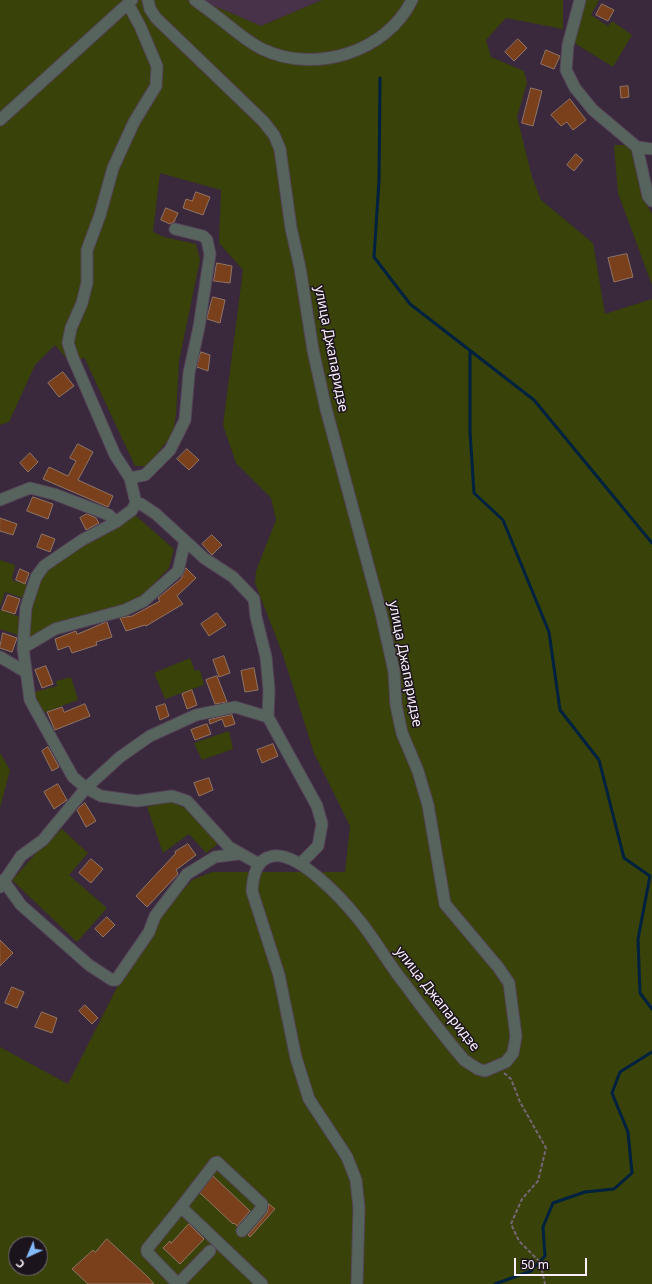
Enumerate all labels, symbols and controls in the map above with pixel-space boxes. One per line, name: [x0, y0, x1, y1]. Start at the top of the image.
street label: улица Джапаридзе: [311, 284, 351, 414]
street label: улица Джапаридзе: [385, 599, 425, 729]
street label: улица Джапаридзе: [391, 943, 483, 1055]
north arrow: [8, 1236, 48, 1276]
scale bar: [516, 1250, 589, 1276]
text: С: [12, 1256, 28, 1272]
text: 50 m: [521, 1256, 549, 1273]

